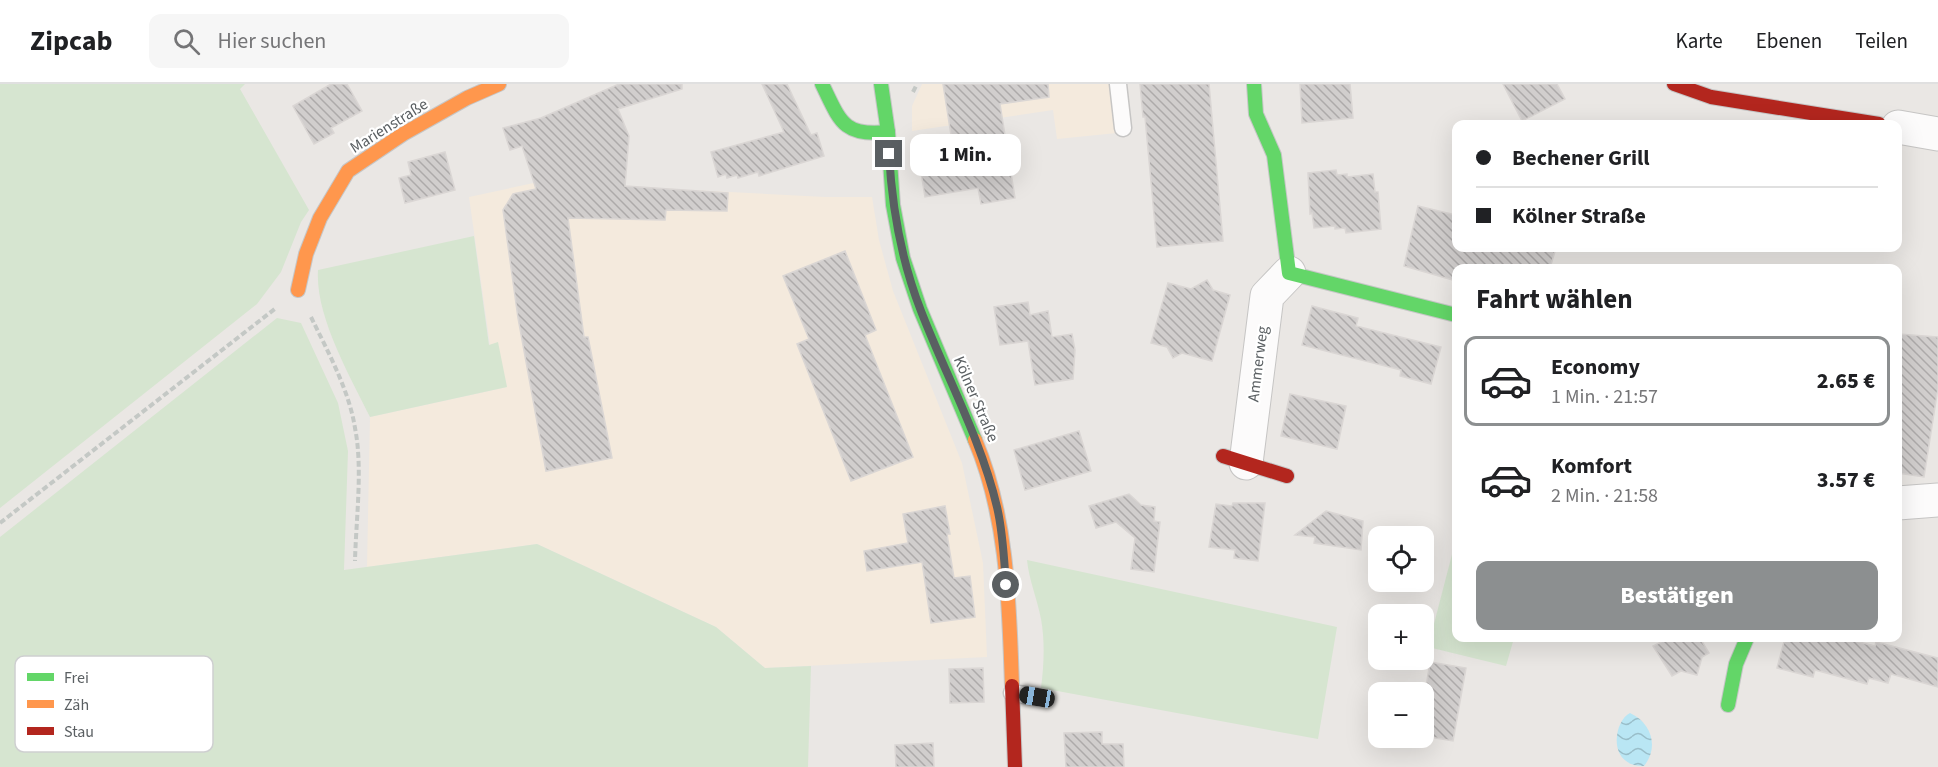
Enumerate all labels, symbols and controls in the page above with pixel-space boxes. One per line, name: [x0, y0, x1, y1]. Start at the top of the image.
search box: [149, 14, 569, 68]
text: Zipcab: [30, 21, 113, 61]
icon: search: [170, 25, 203, 58]
text: Hier suchen: [218, 25, 326, 57]
text: Karte: [1676, 26, 1723, 56]
text: Ebenen: [1756, 26, 1822, 56]
text: Teilen: [1855, 26, 1908, 56]
street label: Marienstraße: [346, 93, 432, 159]
callout: 1 Min.: [910, 133, 1021, 175]
route end: [875, 140, 902, 167]
text: 1 Min.: [939, 141, 992, 169]
text: Bechener Grill: [1512, 142, 1650, 174]
text: Kölner Straße: [1512, 200, 1646, 232]
text: Fahrt wählen: [1476, 280, 1633, 319]
street label: Ammerweg: [1242, 325, 1274, 403]
text: Economy: [1551, 351, 1640, 383]
street label: Kölner Straße: [948, 353, 1004, 445]
icon: car: [1479, 354, 1533, 408]
text: 2.65 €: [1817, 365, 1875, 397]
text: 1 Min. · 21:57: [1551, 383, 1658, 411]
text: Komfort: [1551, 450, 1632, 482]
icon: car: [1479, 453, 1533, 507]
text: 3.57 €: [1817, 464, 1875, 496]
text: 2 Min. · 21:58: [1551, 482, 1658, 510]
map controls: [1368, 526, 1434, 748]
button: locate: [1368, 526, 1434, 592]
button: Bestätigen: [1476, 561, 1878, 630]
route start: [992, 571, 1019, 598]
button: +: [1368, 604, 1434, 670]
legend: [15, 656, 213, 752]
text: Frei: [64, 667, 89, 689]
button: −: [1368, 682, 1434, 748]
car: [1018, 685, 1056, 709]
text: Zäh: [64, 694, 89, 716]
text: Stau: [64, 721, 94, 743]

